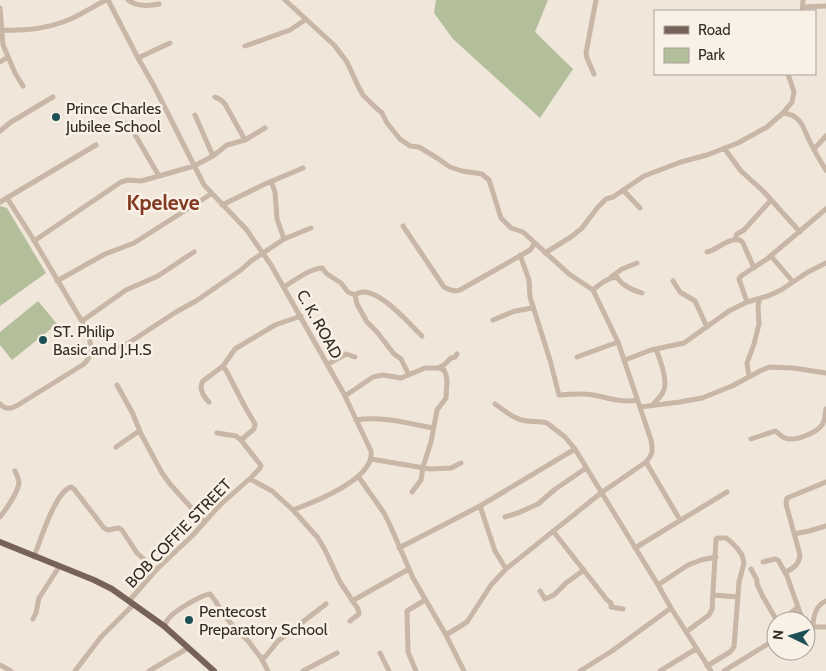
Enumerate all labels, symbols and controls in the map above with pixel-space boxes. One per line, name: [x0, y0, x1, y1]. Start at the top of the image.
legend: [654, 10, 816, 75]
text: Road: [698, 21, 731, 39]
text: Park: [698, 46, 725, 64]
place label: Prince Charles Jubilee School: [65, 99, 162, 136]
marker: Prince Charles Jubilee School: [50, 111, 62, 123]
district label: Kpeleve: [126, 190, 200, 215]
street label: C. K. ROAD: [293, 286, 346, 362]
place label: ST. Philip Basic and J.H.S: [53, 322, 152, 359]
marker: ST. Philip Basic and J.H.S: [37, 334, 49, 346]
street label: BOB COFFIE STREET: [121, 475, 236, 592]
place label: Pentecost Preparatory School: [199, 602, 328, 639]
north arrow: [766, 611, 816, 661]
marker: Pentecost Preparatory School: [183, 614, 195, 626]
text: N: [769, 629, 787, 641]

